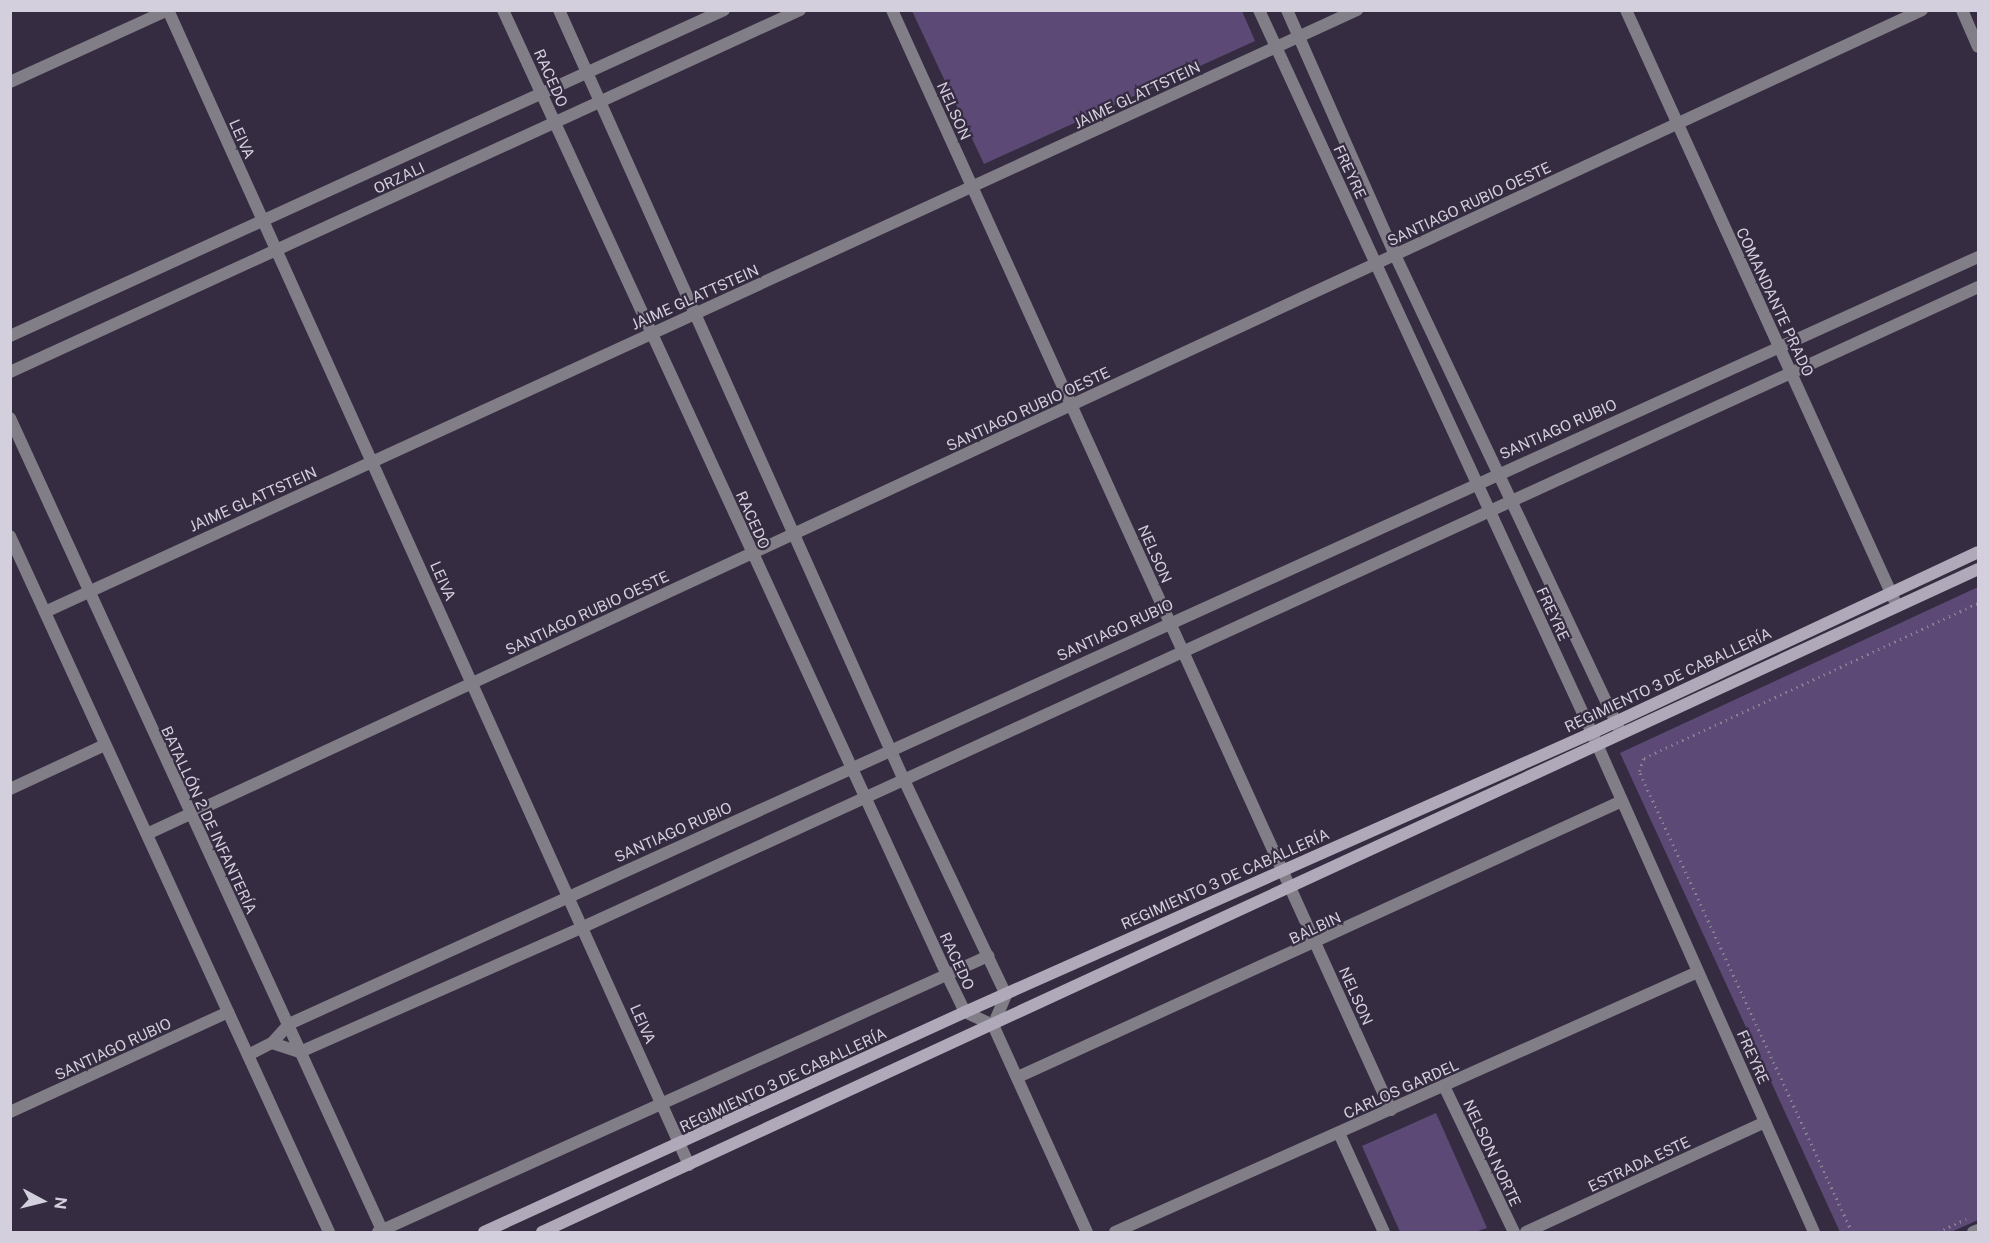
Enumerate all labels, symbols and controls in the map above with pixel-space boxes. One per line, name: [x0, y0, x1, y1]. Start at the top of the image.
street label: RACEDO: [530, 46, 572, 110]
street label: JAIME GLATTSTEIN: [1071, 58, 1203, 132]
street label: NELSON: [933, 79, 975, 143]
street label: LEIVA: [225, 116, 259, 162]
street label: FREYRE: [1330, 142, 1370, 202]
street label: ORZALI: [371, 158, 427, 198]
street label: SANTIAGO RUBIO OESTE: [1384, 158, 1554, 250]
street label: COMANDANTE PRADO: [1733, 225, 1817, 379]
street label: JAIME GLATTSTEIN: [629, 261, 761, 333]
street label: SANTIAGO RUBIO OESTE: [943, 363, 1113, 455]
street label: SANTIAGO RUBIO: [1497, 395, 1619, 463]
street label: JAIME GLATTSTEIN: [187, 463, 319, 535]
street label: RACEDO: [732, 488, 774, 552]
street label: NELSON: [1134, 522, 1176, 586]
street label: LEIVA: [426, 558, 460, 604]
street label: SANTIAGO RUBIO OESTE: [502, 567, 672, 659]
street label: FREYRE: [1533, 584, 1573, 644]
street label: SANTIAGO RUBIO: [1054, 595, 1176, 665]
street label: REGIMIENTO 3 DE CABALLERÍA: [1562, 624, 1774, 736]
street label: BATALLÓN 2 DE INFANTERÍA: [157, 723, 261, 917]
street label: SANTIAGO RUBIO: [612, 798, 734, 866]
street label: REGIMIENTO 3 DE CABALLERÍA: [1118, 825, 1332, 933]
street label: BALBIN: [1286, 908, 1344, 948]
street label: RACEDO: [936, 929, 978, 993]
street label: NELSON: [1335, 964, 1377, 1028]
street label: LEIVA: [626, 1001, 660, 1047]
street label: SANTIAGO RUBIO: [52, 1014, 174, 1084]
street label: REGIMIENTO 3 DE CABALLERÍA: [677, 1024, 889, 1136]
street label: FREYRE: [1733, 1027, 1773, 1087]
street label: CARLOS GARDEL: [1341, 1056, 1461, 1122]
street label: NELSON NORTE: [1459, 1097, 1525, 1209]
street label: ESTRADA ESTE: [1585, 1132, 1693, 1196]
north arrow: [12, 1171, 72, 1231]
text: N: [50, 1196, 71, 1211]

